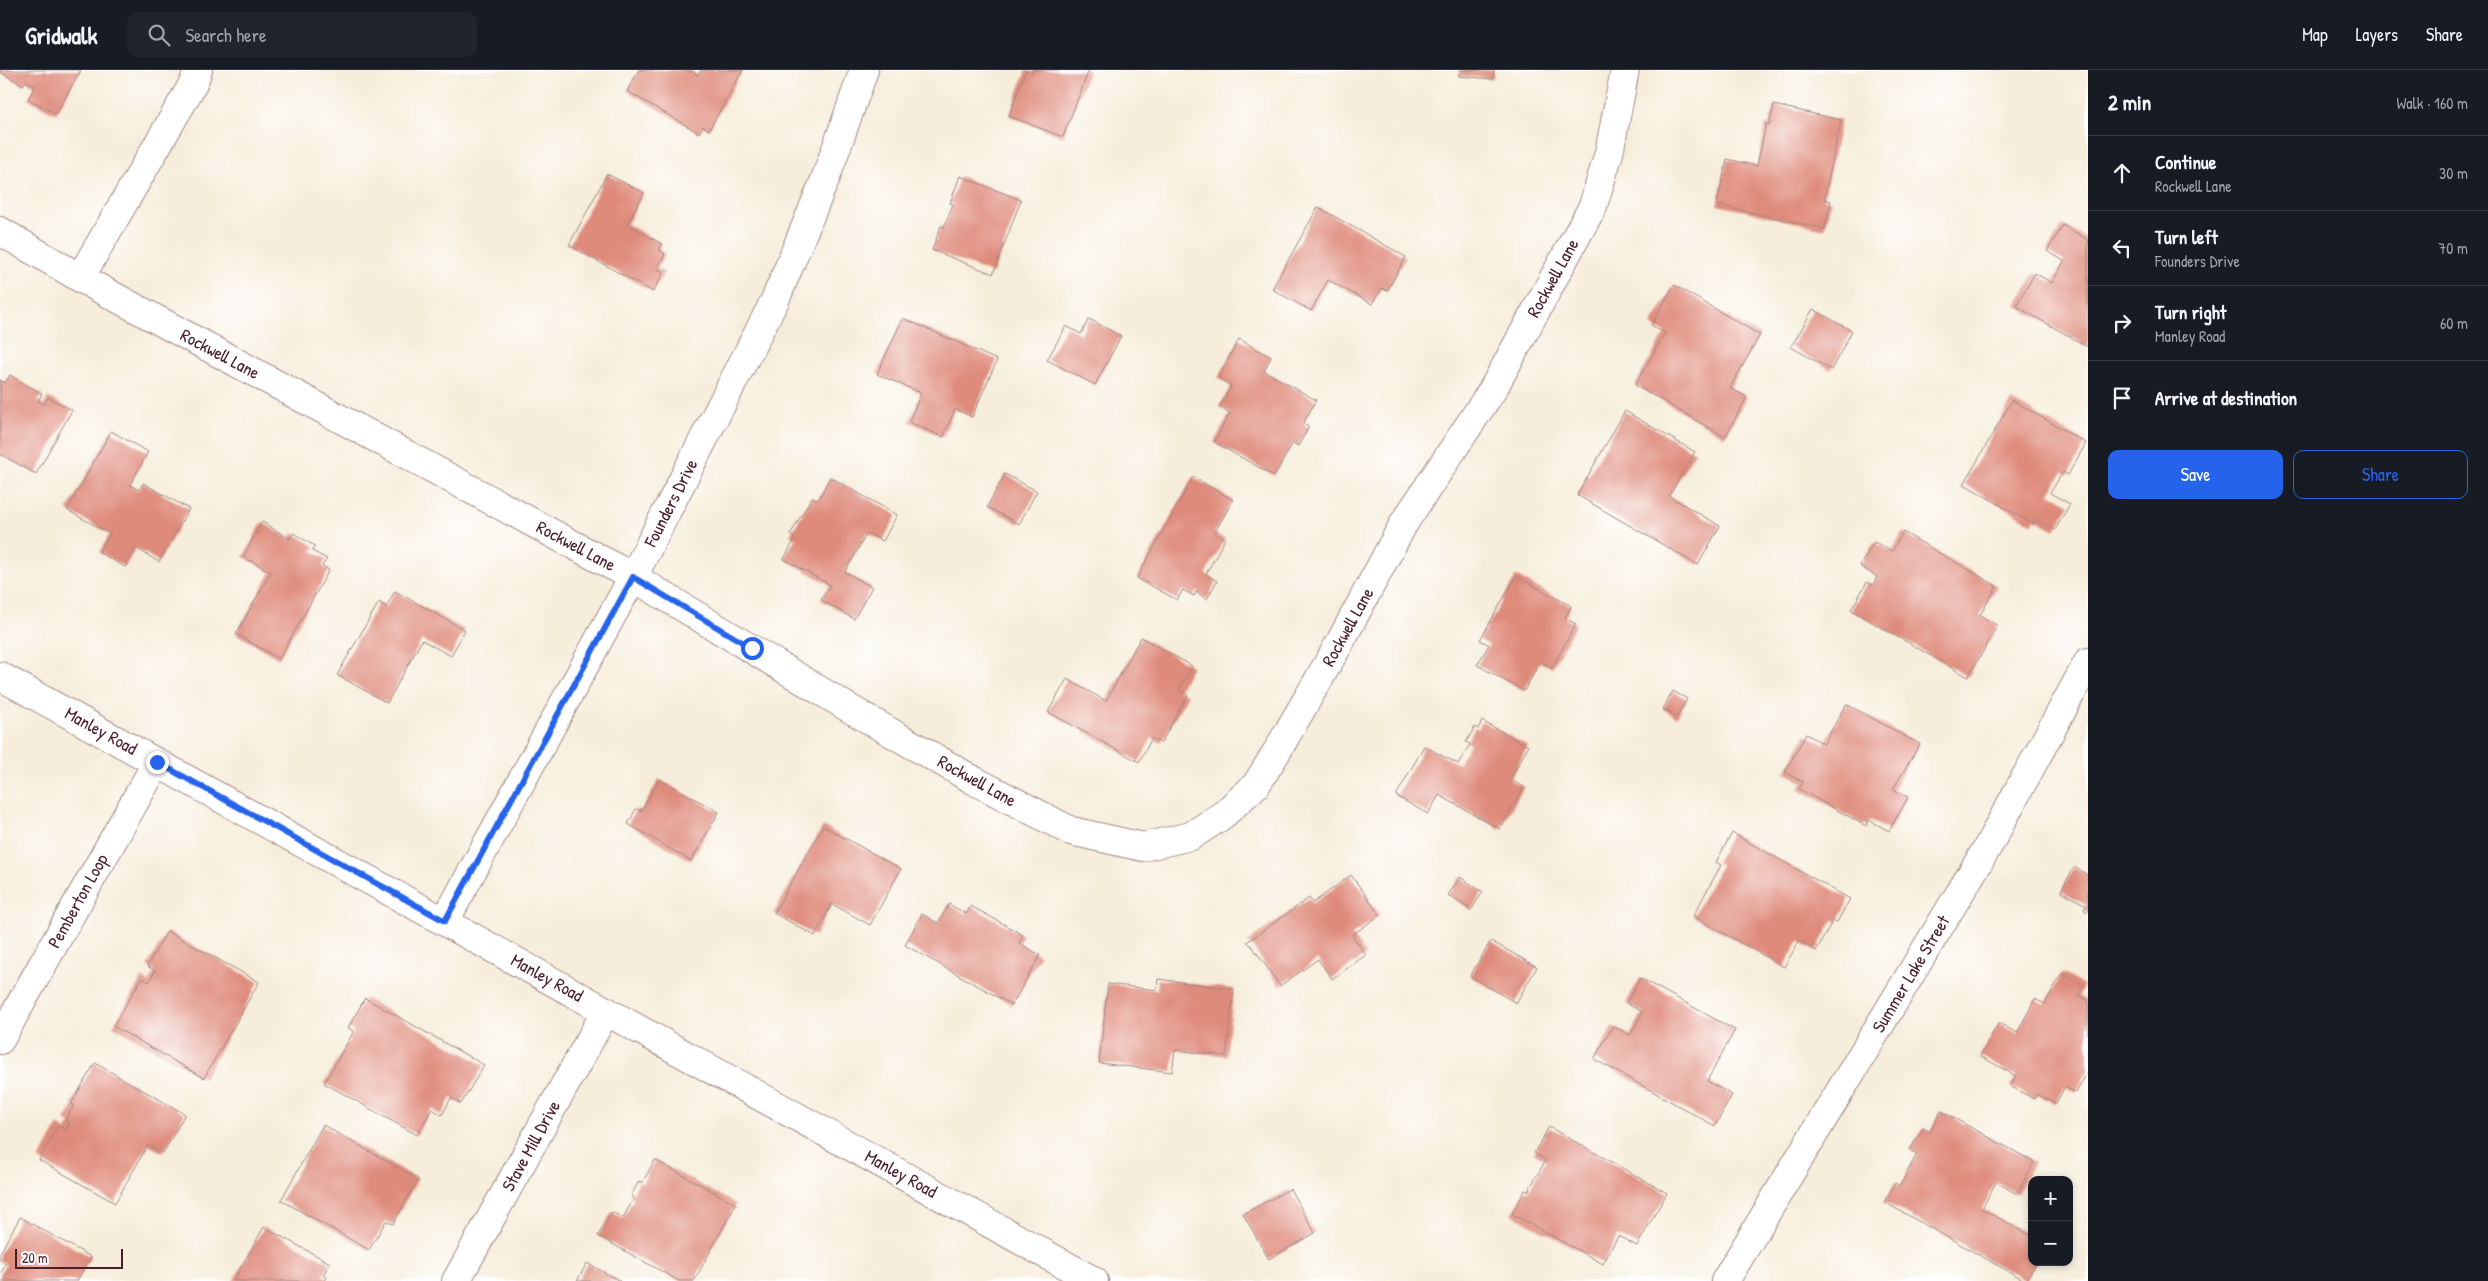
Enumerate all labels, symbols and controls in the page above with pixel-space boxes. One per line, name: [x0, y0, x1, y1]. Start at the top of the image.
search box: [127, 12, 477, 57]
text: Gridwalk: [25, 19, 97, 51]
icon: search: [145, 21, 173, 49]
text: Search here: [185, 22, 267, 48]
text: Map: [2302, 22, 2328, 47]
text: Layers: [2356, 22, 2398, 47]
text: Share: [2426, 22, 2463, 47]
text: 2 min: [2108, 88, 2151, 117]
text: Walk · 160 m: [2396, 92, 2468, 114]
text: Continue: [2155, 149, 2216, 175]
icon: ahead: [2108, 159, 2136, 187]
text: 30 m: [2439, 162, 2468, 184]
text: Rockwell Lane: [2155, 175, 2232, 197]
text: Turn left: [2155, 224, 2218, 250]
street label: Rockwell Lane: [1521, 234, 1584, 322]
icon: left: [2108, 234, 2136, 262]
text: 70 m: [2438, 237, 2468, 259]
text: Founders Drive: [2155, 250, 2240, 272]
text: Turn right: [2155, 299, 2226, 325]
icon: right: [2108, 309, 2136, 337]
text: 60 m: [2440, 312, 2468, 334]
street label: Rockwell Lane: [176, 322, 264, 385]
text: Manley Road: [2155, 325, 2225, 347]
icon: arrive: [2108, 384, 2136, 412]
text: Arrive at destination: [2155, 385, 2297, 411]
button: Save: [2108, 450, 2283, 499]
button: Share: [2293, 450, 2468, 499]
street label: Founders Drive: [637, 455, 703, 552]
street label: Rockwell Lane: [532, 514, 620, 577]
street label: Rockwell Lane: [1316, 583, 1379, 671]
route start: [741, 637, 764, 660]
street label: Manley Road: [61, 700, 142, 761]
street label: Rockwell Lane: [933, 749, 1021, 812]
route end: [146, 751, 169, 774]
street label: Pemberton Loop: [41, 849, 114, 952]
street label: Summer Lake Street: [1866, 910, 1956, 1037]
street label: Manley Road: [507, 947, 588, 1008]
street label: Stave Mill Drive: [495, 1096, 566, 1196]
street label: Manley Road: [861, 1143, 942, 1204]
map controls: [2028, 1176, 2073, 1266]
button: +: [2028, 1176, 2073, 1221]
button: −: [2028, 1221, 2073, 1266]
scale bar: [15, 1246, 122, 1269]
text: 20 m: [22, 1248, 48, 1267]

